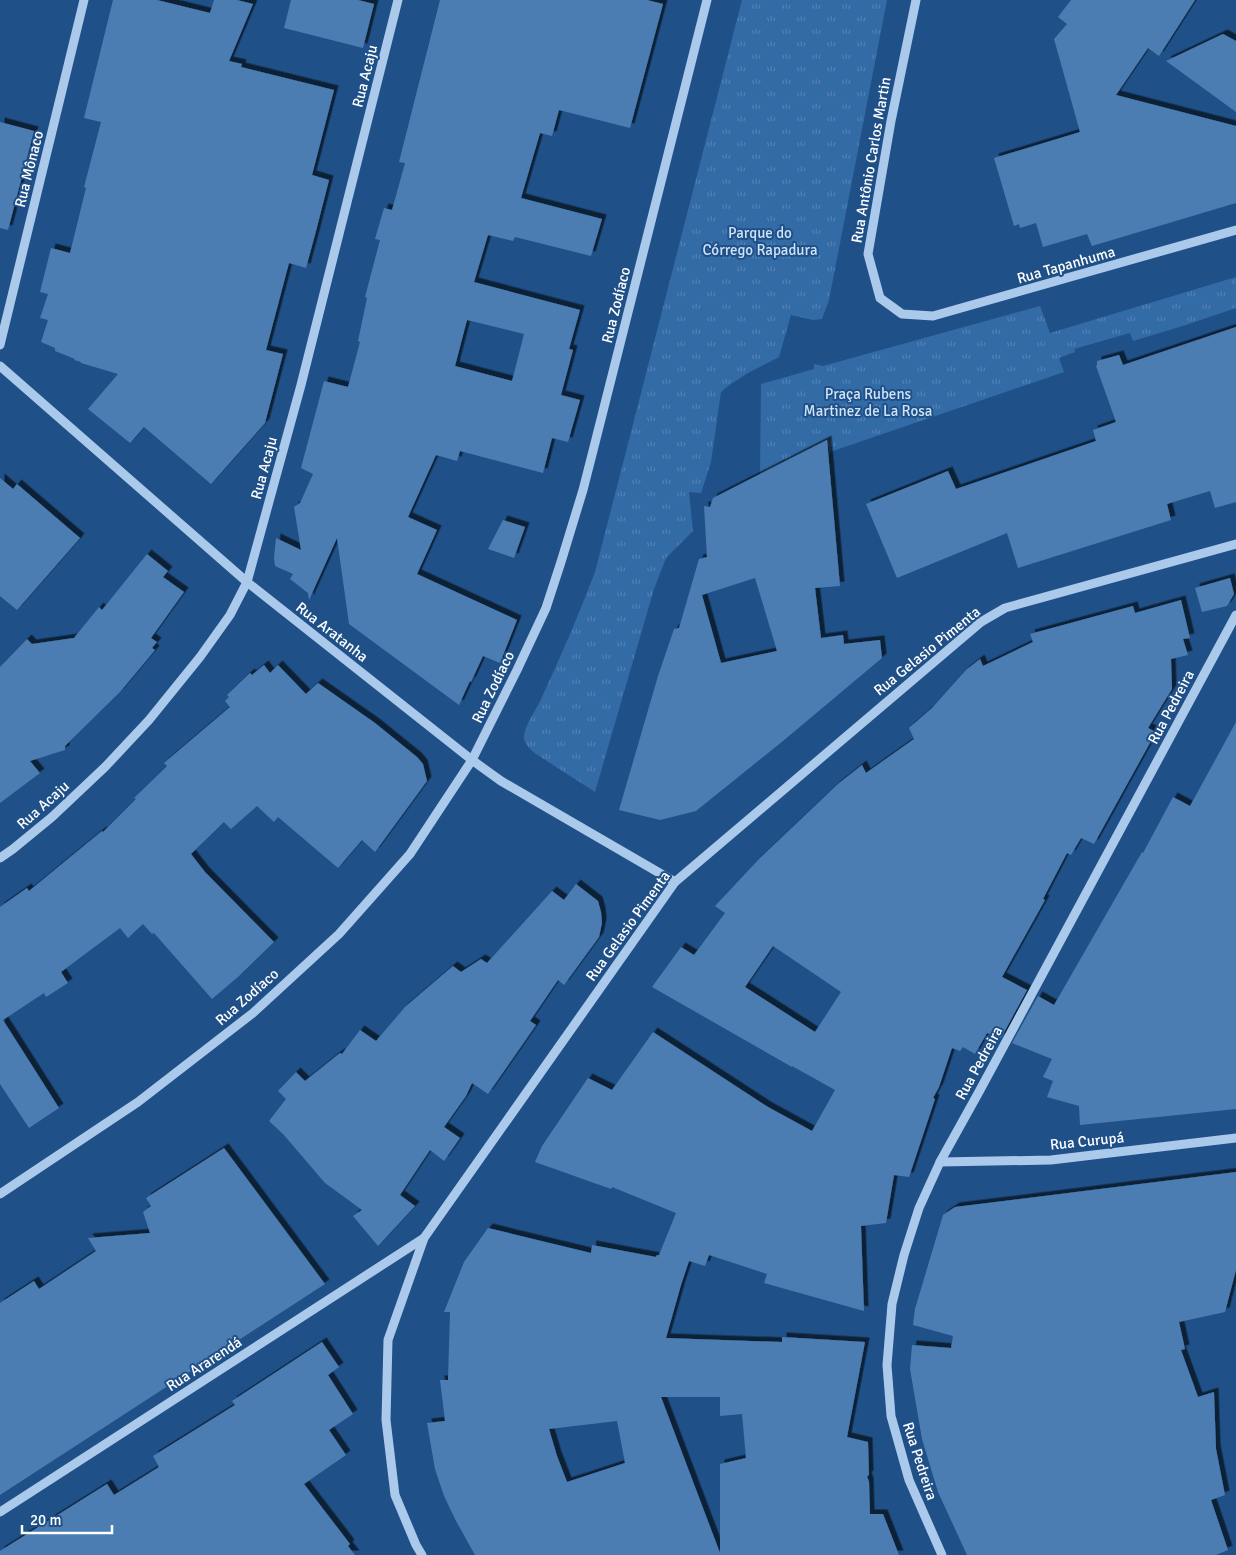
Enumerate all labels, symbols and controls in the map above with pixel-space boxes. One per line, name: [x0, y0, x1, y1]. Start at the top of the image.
street label: Rua Acaju: [349, 43, 381, 109]
street label: Rua Antônio Carlos Martin: [848, 75, 894, 245]
street label: Rua Mônaco: [11, 129, 47, 209]
park label: Parque do Córrego Rapadura: [702, 224, 818, 259]
street label: Rua Tapanhuma: [1015, 242, 1117, 288]
street label: Rua Zodíaco: [598, 265, 634, 345]
park label: Praça Rubens Martinez de La Rosa: [804, 385, 932, 420]
street label: Rua Acaju: [247, 435, 281, 501]
street label: Rua Aratanha: [292, 598, 372, 666]
street label: Rua Gelasio Pimenta: [870, 603, 984, 699]
street label: Rua Zodíaco: [468, 648, 518, 726]
street label: Rua Pedreira: [1144, 667, 1198, 747]
street label: Rua Acaju: [13, 777, 73, 833]
street label: Rua Gelasio Pimenta: [582, 867, 674, 985]
street label: Rua Zodíaco: [212, 965, 282, 1029]
street label: Rua Pedreira: [951, 1023, 1007, 1103]
street label: Rua Curupá: [1049, 1128, 1125, 1154]
street label: Rua Ararendá: [163, 1333, 245, 1395]
street label: Rua Pedreira: [899, 1420, 941, 1502]
scale bar: [22, 1502, 112, 1534]
text: 20 m: [30, 1511, 61, 1529]

